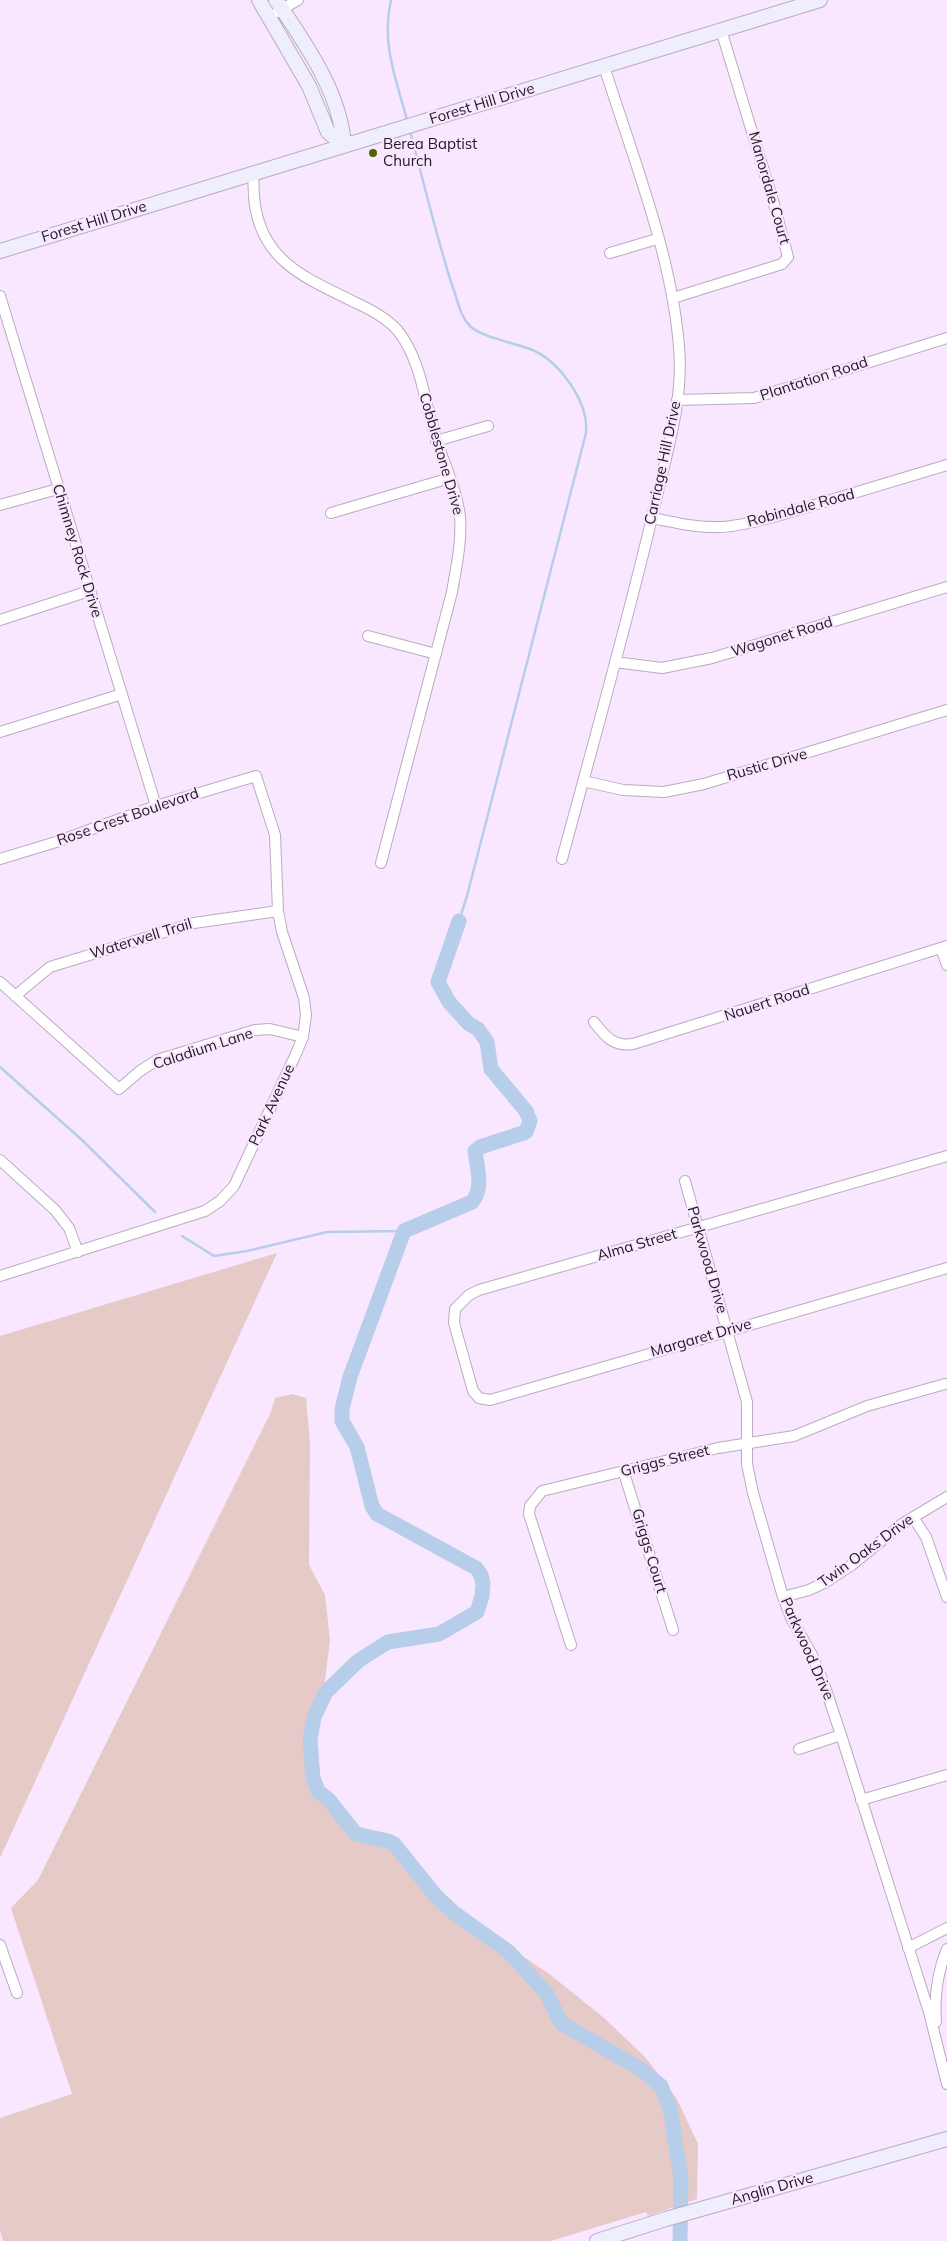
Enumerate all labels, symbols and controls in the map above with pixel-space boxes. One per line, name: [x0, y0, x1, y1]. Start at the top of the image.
street label: Forest Hill Drive: [427, 79, 537, 129]
street label: Manordale Court: [744, 130, 794, 246]
place label: Berea Baptist Church: [383, 135, 477, 170]
marker: Berea Baptist Church: [367, 147, 379, 159]
street label: Forest Hill Drive: [39, 197, 149, 247]
street label: Plantation Road: [758, 353, 870, 405]
street label: Cobblestone Drive: [415, 391, 467, 517]
street label: Carriage Hill Drive: [641, 400, 685, 526]
street label: Chimney Rock Drive: [48, 482, 106, 620]
street label: Robindale Road: [745, 485, 857, 531]
street label: Wagonet Road: [729, 613, 835, 661]
street label: Rustic Drive: [725, 745, 809, 785]
street label: Rose Crest Boulevard: [55, 784, 201, 850]
street label: Waterwell Trail: [88, 915, 194, 963]
street label: Nauert Road: [722, 981, 812, 1025]
street label: Caladium Lane: [151, 1024, 255, 1074]
street label: Park Avenue: [245, 1061, 299, 1149]
street label: Parkwood Drive: [683, 1204, 731, 1316]
street label: Alma Street: [595, 1225, 679, 1265]
street label: Margaret Drive: [648, 1315, 754, 1361]
street label: Griggs Street: [619, 1441, 711, 1481]
street label: Griggs Court: [628, 1507, 670, 1595]
street label: Twin Oaks Drive: [815, 1510, 917, 1592]
street label: Parkwood Drive: [776, 1595, 838, 1703]
street label: Anglin Drive: [729, 2169, 815, 2209]

